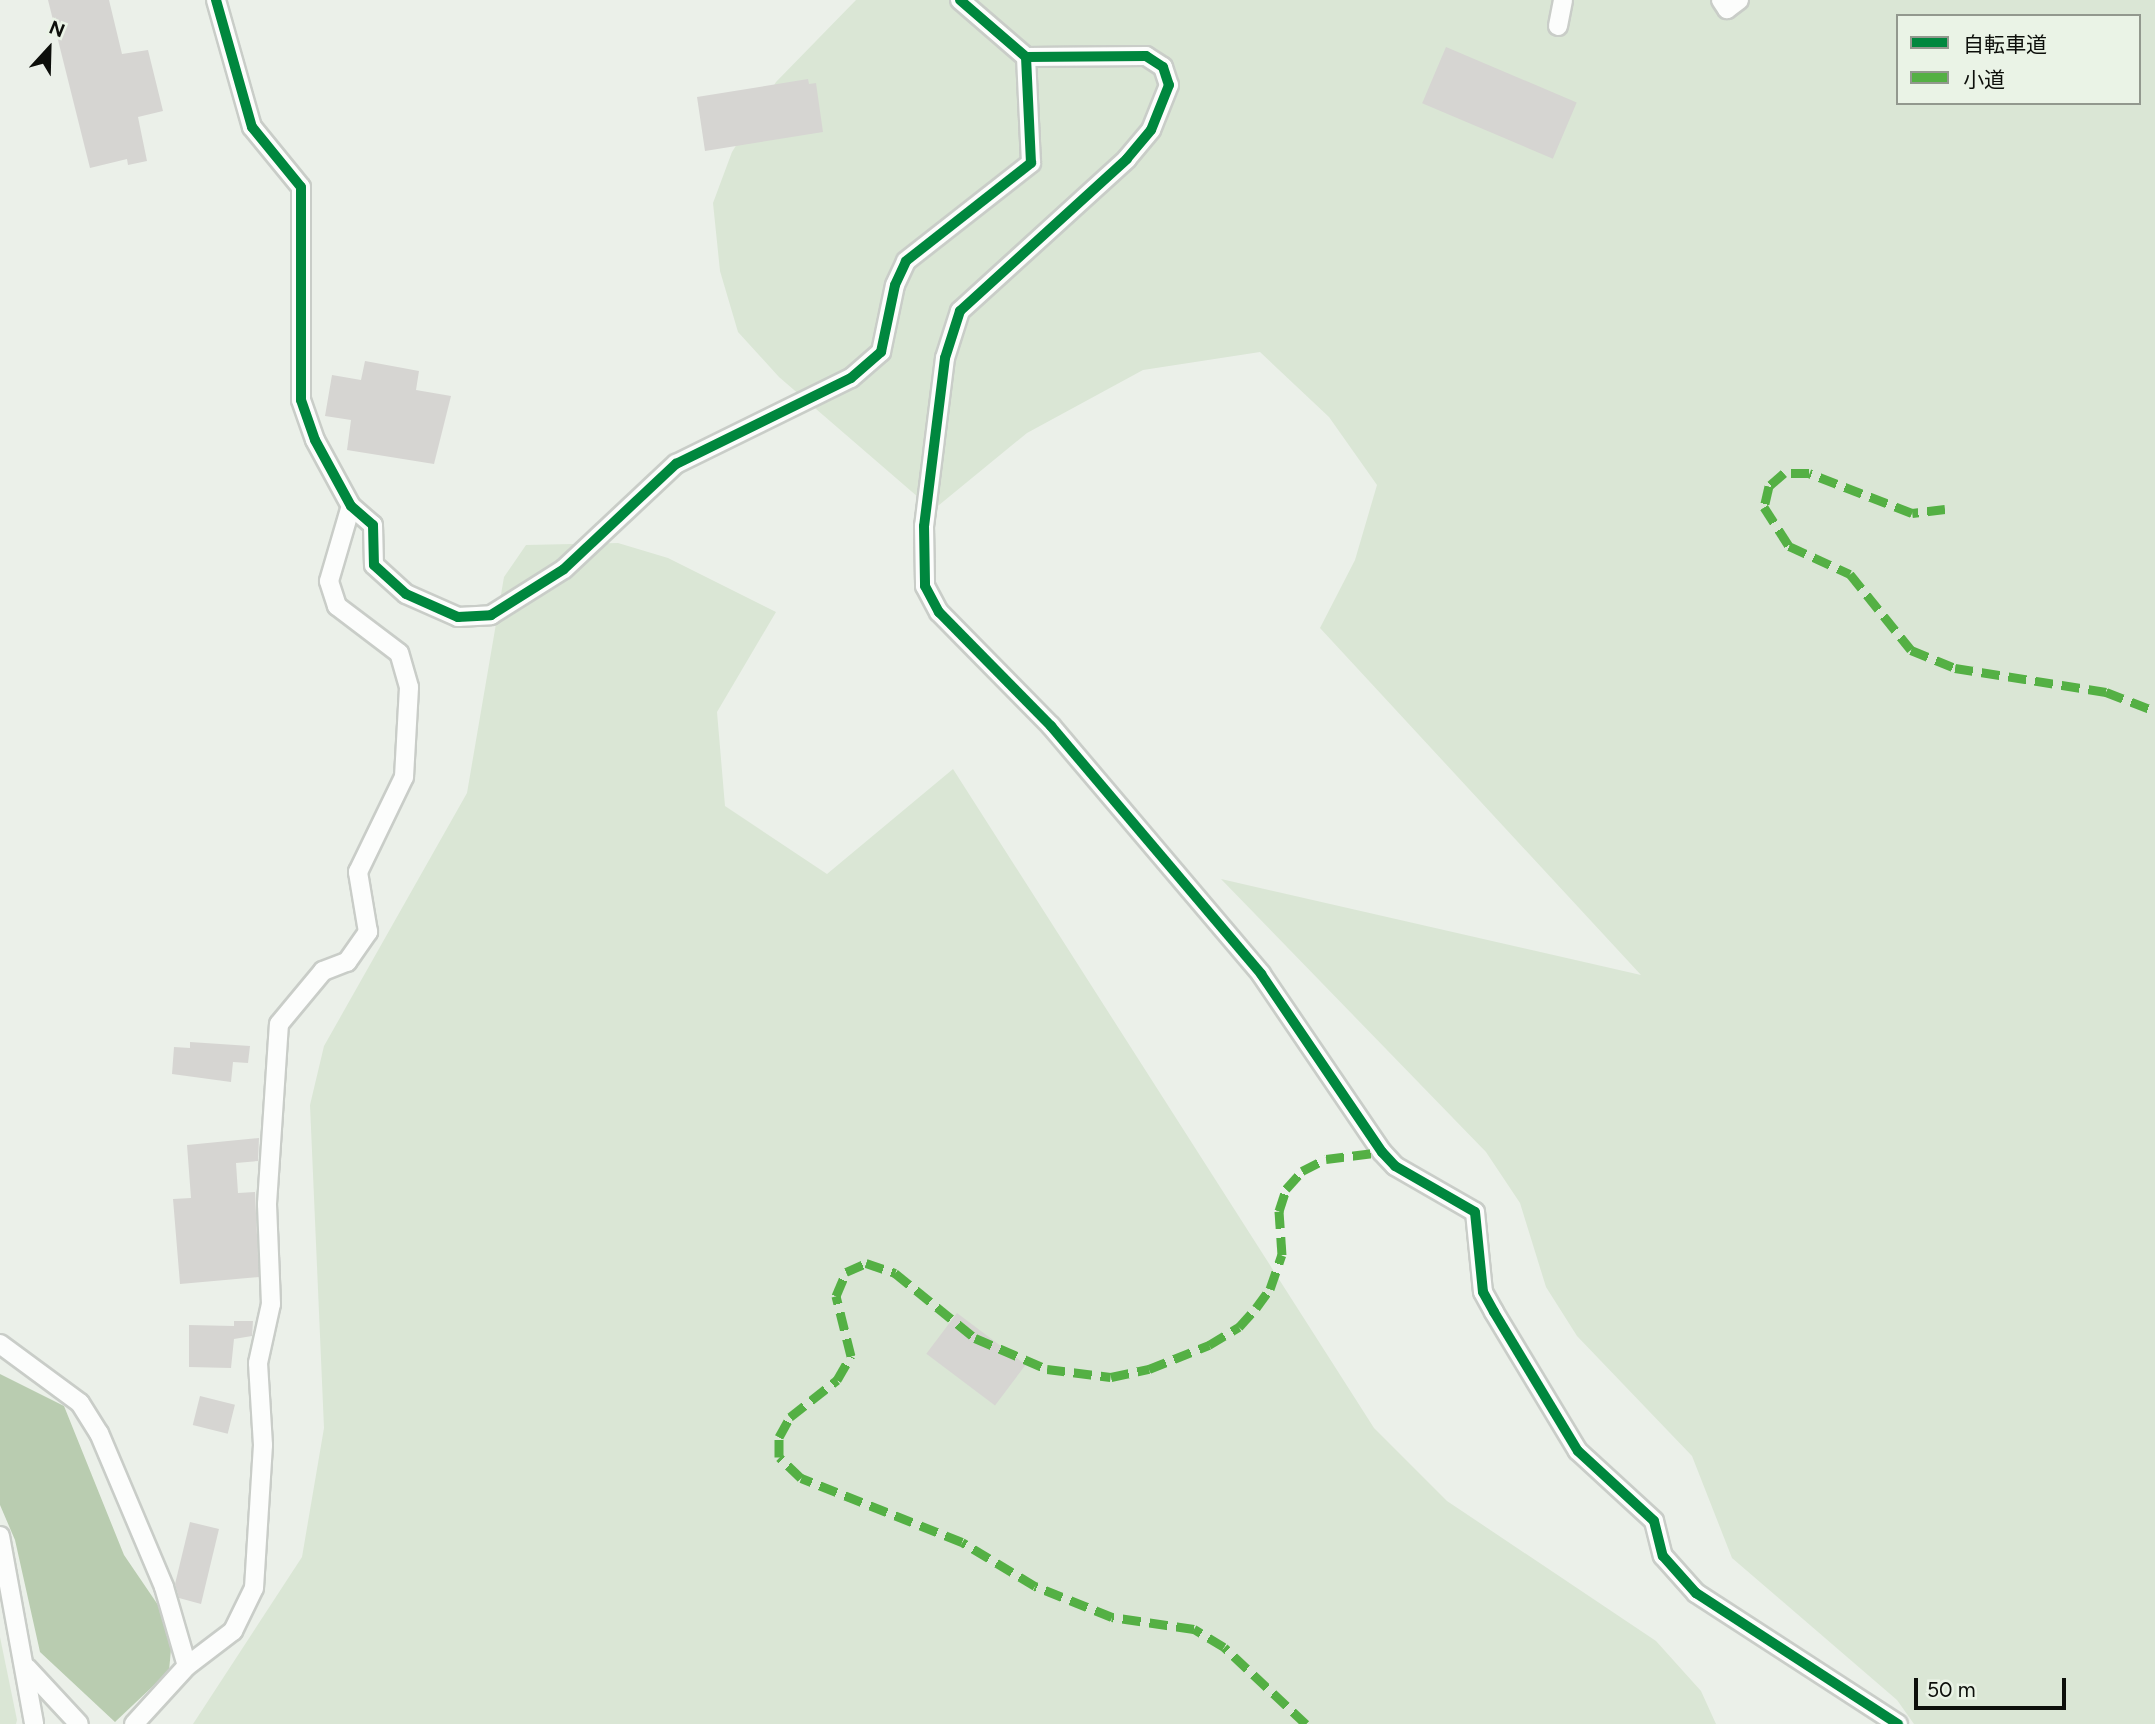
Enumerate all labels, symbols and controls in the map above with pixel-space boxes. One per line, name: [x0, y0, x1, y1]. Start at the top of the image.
north arrow: [14, 14, 84, 84]
legend: [1896, 14, 2141, 105]
text: N: [46, 16, 68, 42]
text: 自転車道: [1963, 32, 2047, 57]
text: 小道: [1963, 67, 2005, 92]
scale bar: [1917, 1664, 2069, 1708]
text: 50 m: [1927, 1677, 1976, 1702]

